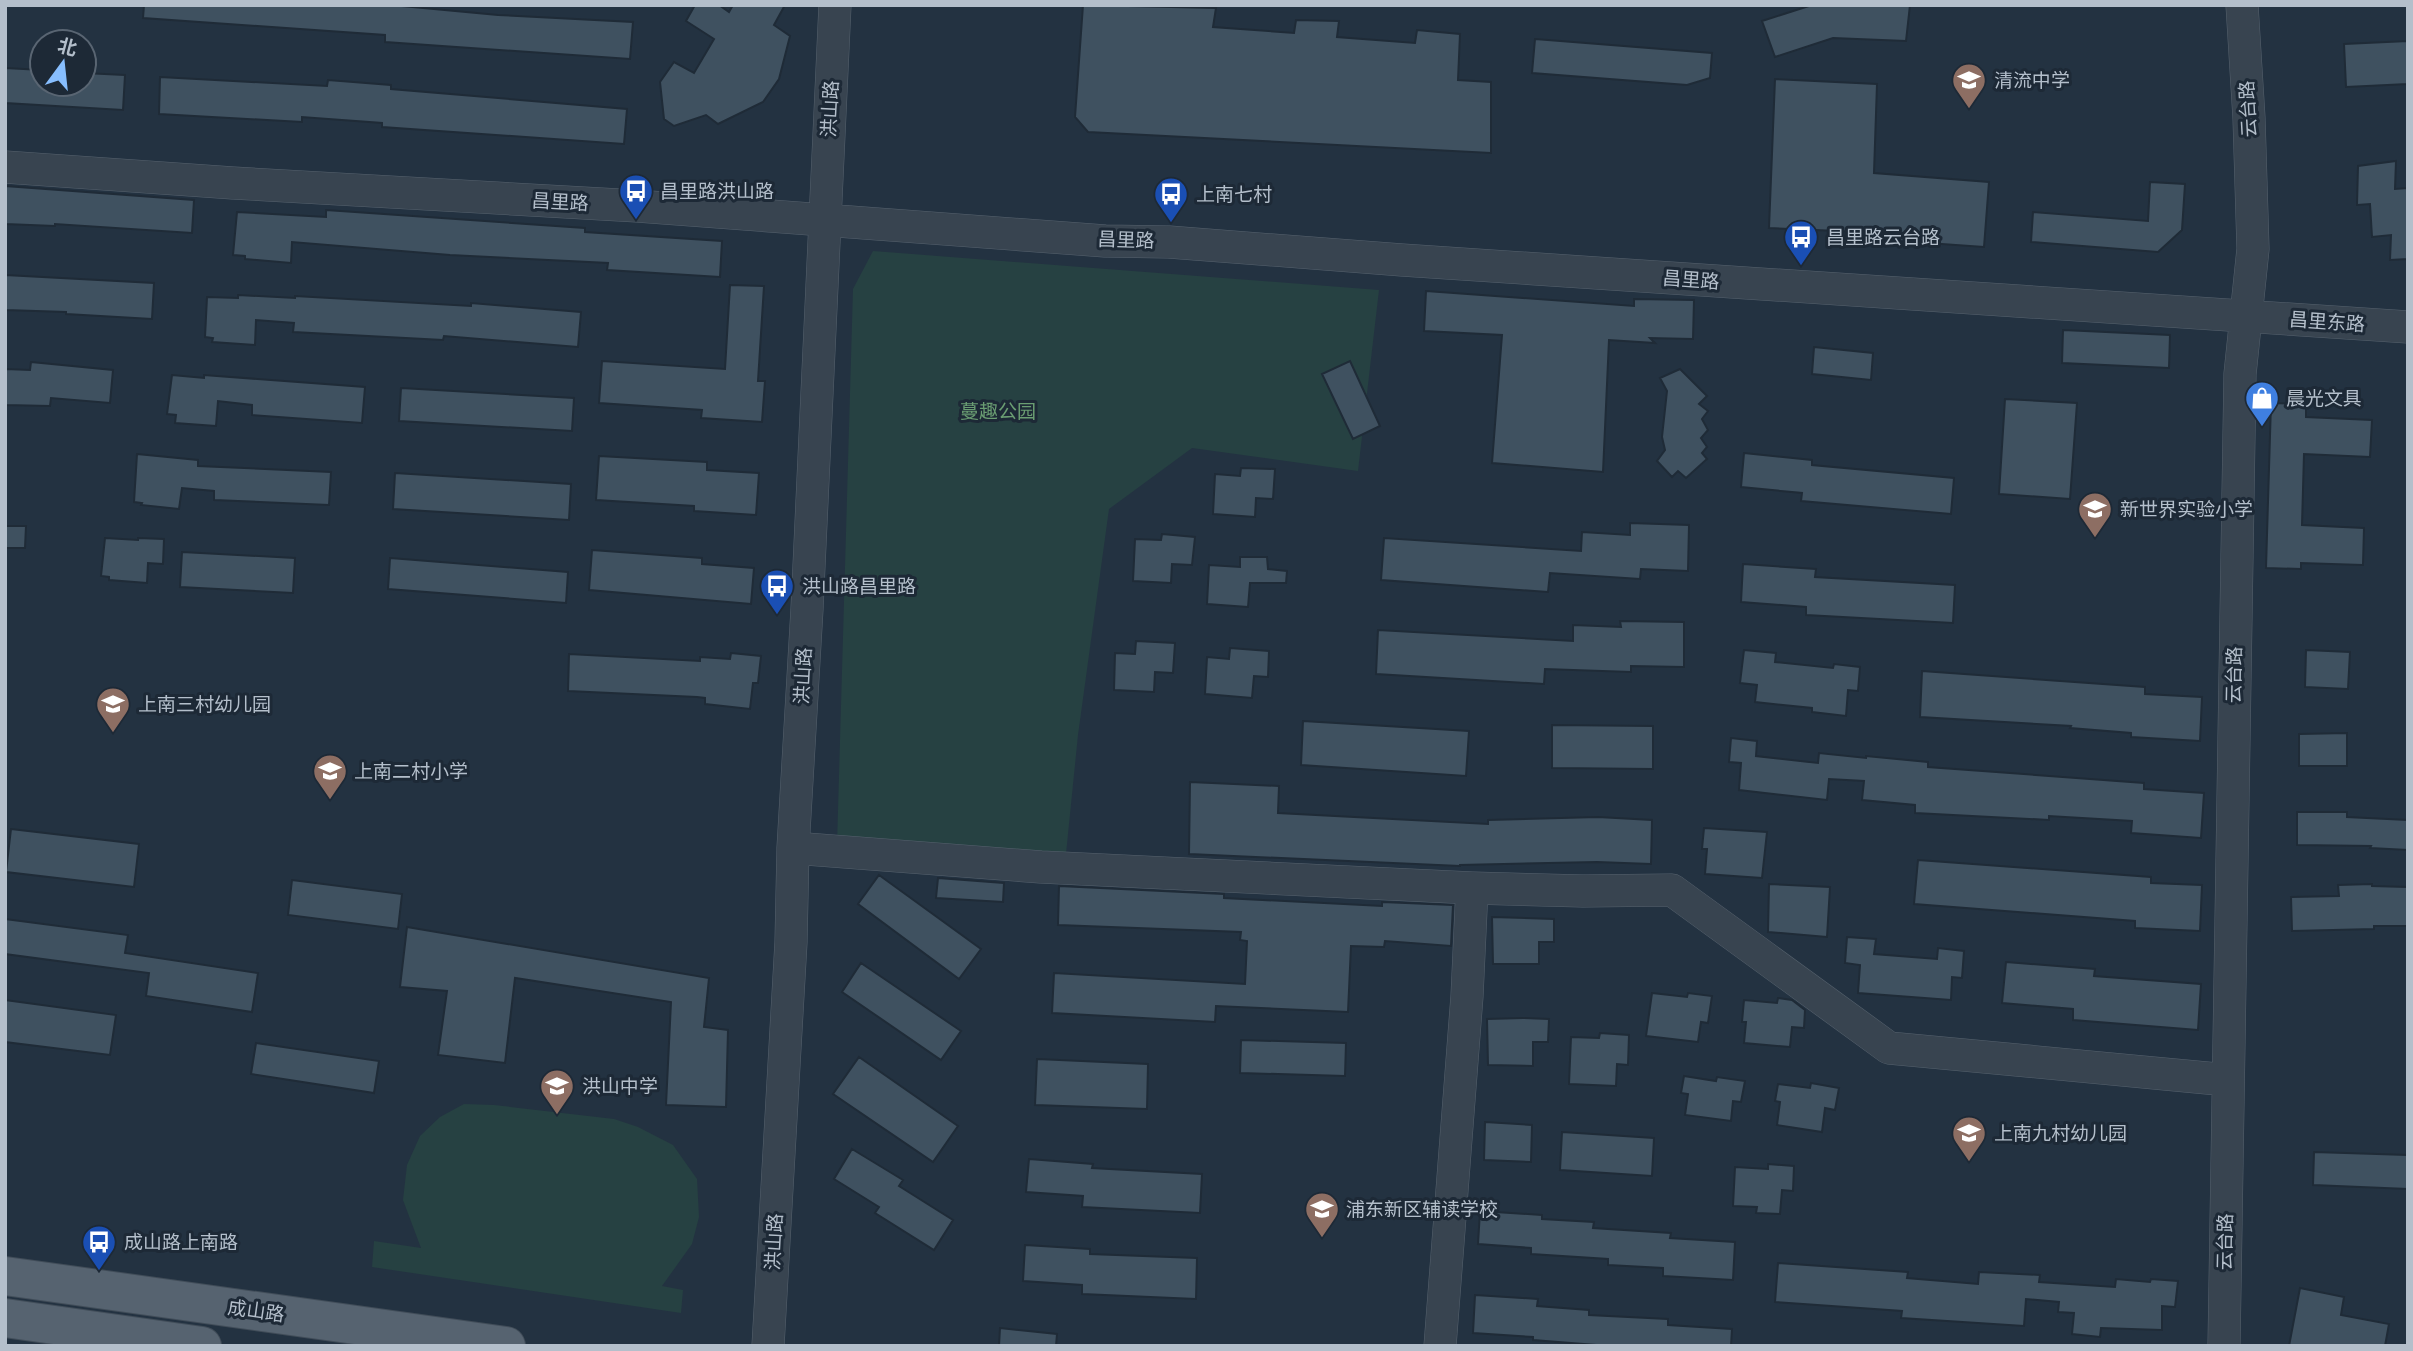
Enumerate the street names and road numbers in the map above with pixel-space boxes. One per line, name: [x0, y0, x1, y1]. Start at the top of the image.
street label: 洪山路: [817, 80, 843, 138]
street label: 云台路: [2235, 80, 2261, 138]
street label: 昌里路: [531, 189, 589, 215]
street label: 昌里路: [1097, 228, 1155, 252]
street label: 昌里路: [1662, 267, 1720, 293]
street label: 昌里东路: [2288, 308, 2366, 336]
street label: 云台路: [2222, 646, 2246, 704]
street label: 洪山路: [790, 647, 816, 705]
street label: 洪山路: [761, 1213, 787, 1271]
street label: 云台路: [2213, 1213, 2237, 1271]
street label: 成山路: [226, 1296, 286, 1326]

